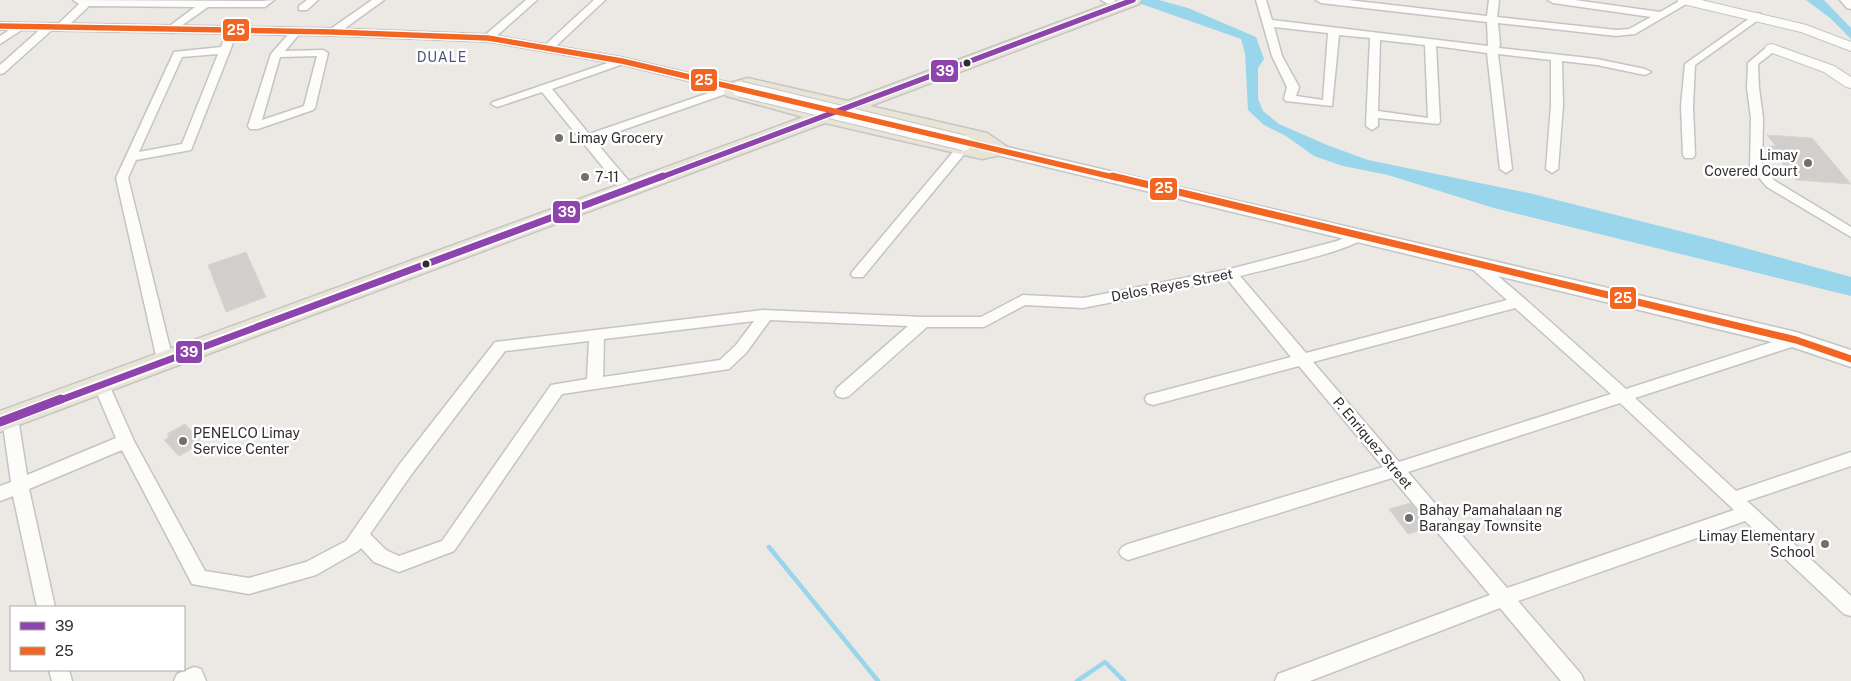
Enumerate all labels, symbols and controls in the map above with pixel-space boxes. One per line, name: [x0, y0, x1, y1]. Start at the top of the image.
line badge: 25: [222, 18, 250, 42]
text: 25: [227, 22, 245, 38]
district label: DUALE: [417, 49, 467, 65]
unlabelled marker: [962, 58, 972, 68]
line badge: 39: [930, 59, 959, 83]
text: 39: [936, 63, 954, 79]
line badge: 25: [690, 68, 718, 92]
text: 25: [695, 72, 713, 88]
place label: Limay Grocery: [569, 130, 664, 146]
marker: Limay Grocery: [553, 132, 565, 144]
place label: Limay Covered Court: [1704, 147, 1799, 179]
marker: Limay Covered Court: [1802, 157, 1814, 169]
place label: 7-11: [595, 169, 619, 185]
marker: 7-11: [579, 171, 591, 183]
line badge: 25: [1149, 177, 1178, 201]
text: 25: [1155, 180, 1173, 196]
line badge: 39: [552, 200, 581, 224]
text: 39: [558, 204, 576, 220]
unlabelled marker: [421, 259, 431, 269]
street label: Delos Reyes Street: [1110, 265, 1234, 305]
line badge: 25: [1609, 286, 1637, 310]
text: 25: [1614, 290, 1632, 306]
line badge: 39: [175, 340, 203, 364]
text: 39: [180, 344, 198, 360]
street label: P. Enriquez Street: [1330, 394, 1416, 492]
place label: PENELCO Limay Service Center: [193, 425, 300, 457]
marker: PENELCO Limay Service Center: [177, 435, 189, 447]
place label: Bahay Pamahalaan ng Barangay Townsite: [1419, 502, 1563, 534]
marker: Bahay Pamahalaan ng Barangay Townsite: [1403, 512, 1415, 524]
place label: Limay Elementary School: [1698, 528, 1816, 560]
marker: Limay Elementary School: [1819, 538, 1831, 550]
legend: [10, 606, 185, 671]
text: 39: [55, 617, 74, 634]
text: 25: [55, 642, 74, 659]

